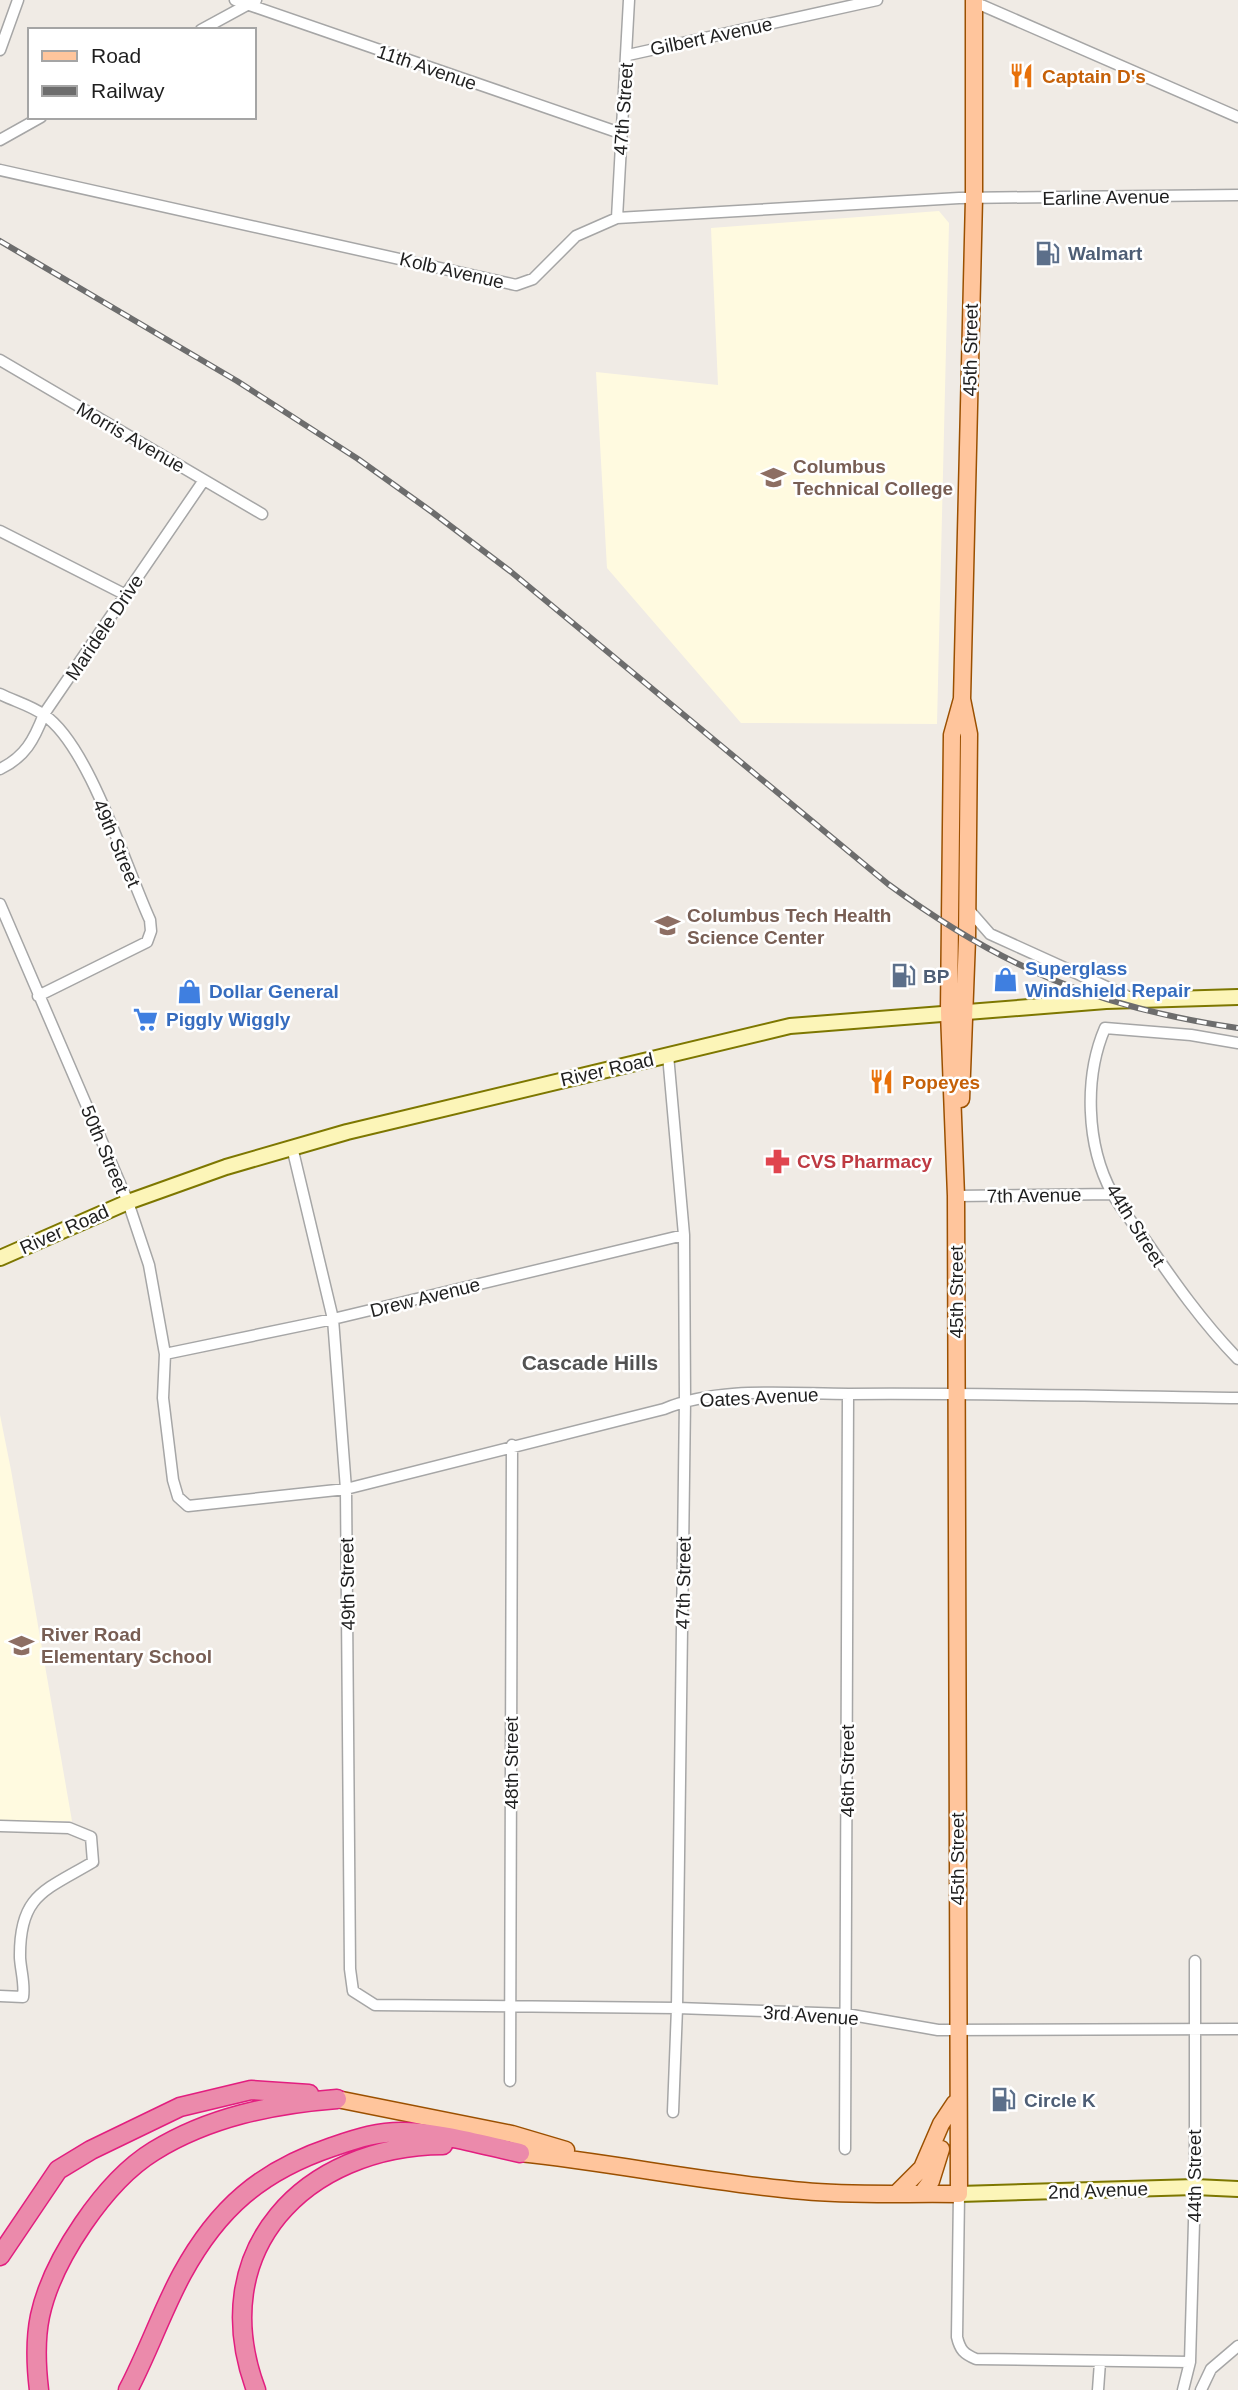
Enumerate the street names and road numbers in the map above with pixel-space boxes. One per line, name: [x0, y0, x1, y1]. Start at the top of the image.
street label: Gilbert Avenue: [648, 13, 774, 60]
street label: 11th Avenue: [374, 41, 479, 94]
street label: 47th Street: [610, 61, 637, 156]
street label: Earline Avenue: [1042, 186, 1170, 209]
street label: Kolb Avenue: [398, 248, 506, 293]
street label: 45th Street: [959, 303, 982, 397]
street label: Morris Avenue: [73, 398, 188, 477]
street label: Maridele Drive: [61, 571, 147, 684]
street label: 49th Street: [89, 796, 145, 891]
street label: River Road: [558, 1049, 656, 1090]
street label: 50th Street: [77, 1102, 133, 1197]
street label: 44th Street: [1102, 1180, 1169, 1271]
street label: 7th Avenue: [986, 1184, 1082, 1207]
street label: River Road: [17, 1201, 112, 1258]
street label: 45th Street: [946, 1245, 967, 1338]
street label: Drew Avenue: [368, 1274, 482, 1321]
street label: Oates Avenue: [699, 1384, 819, 1411]
street label: 47th Street: [672, 1536, 695, 1630]
street label: 49th Street: [336, 1537, 359, 1631]
street label: 48th Street: [501, 1716, 522, 1809]
street label: 46th Street: [837, 1724, 858, 1817]
street label: 45th Street: [947, 1812, 968, 1905]
street label: 3rd Avenue: [762, 2002, 859, 2029]
street label: 44th Street: [1184, 2129, 1205, 2222]
street label: 2nd Avenue: [1048, 2178, 1148, 2203]

